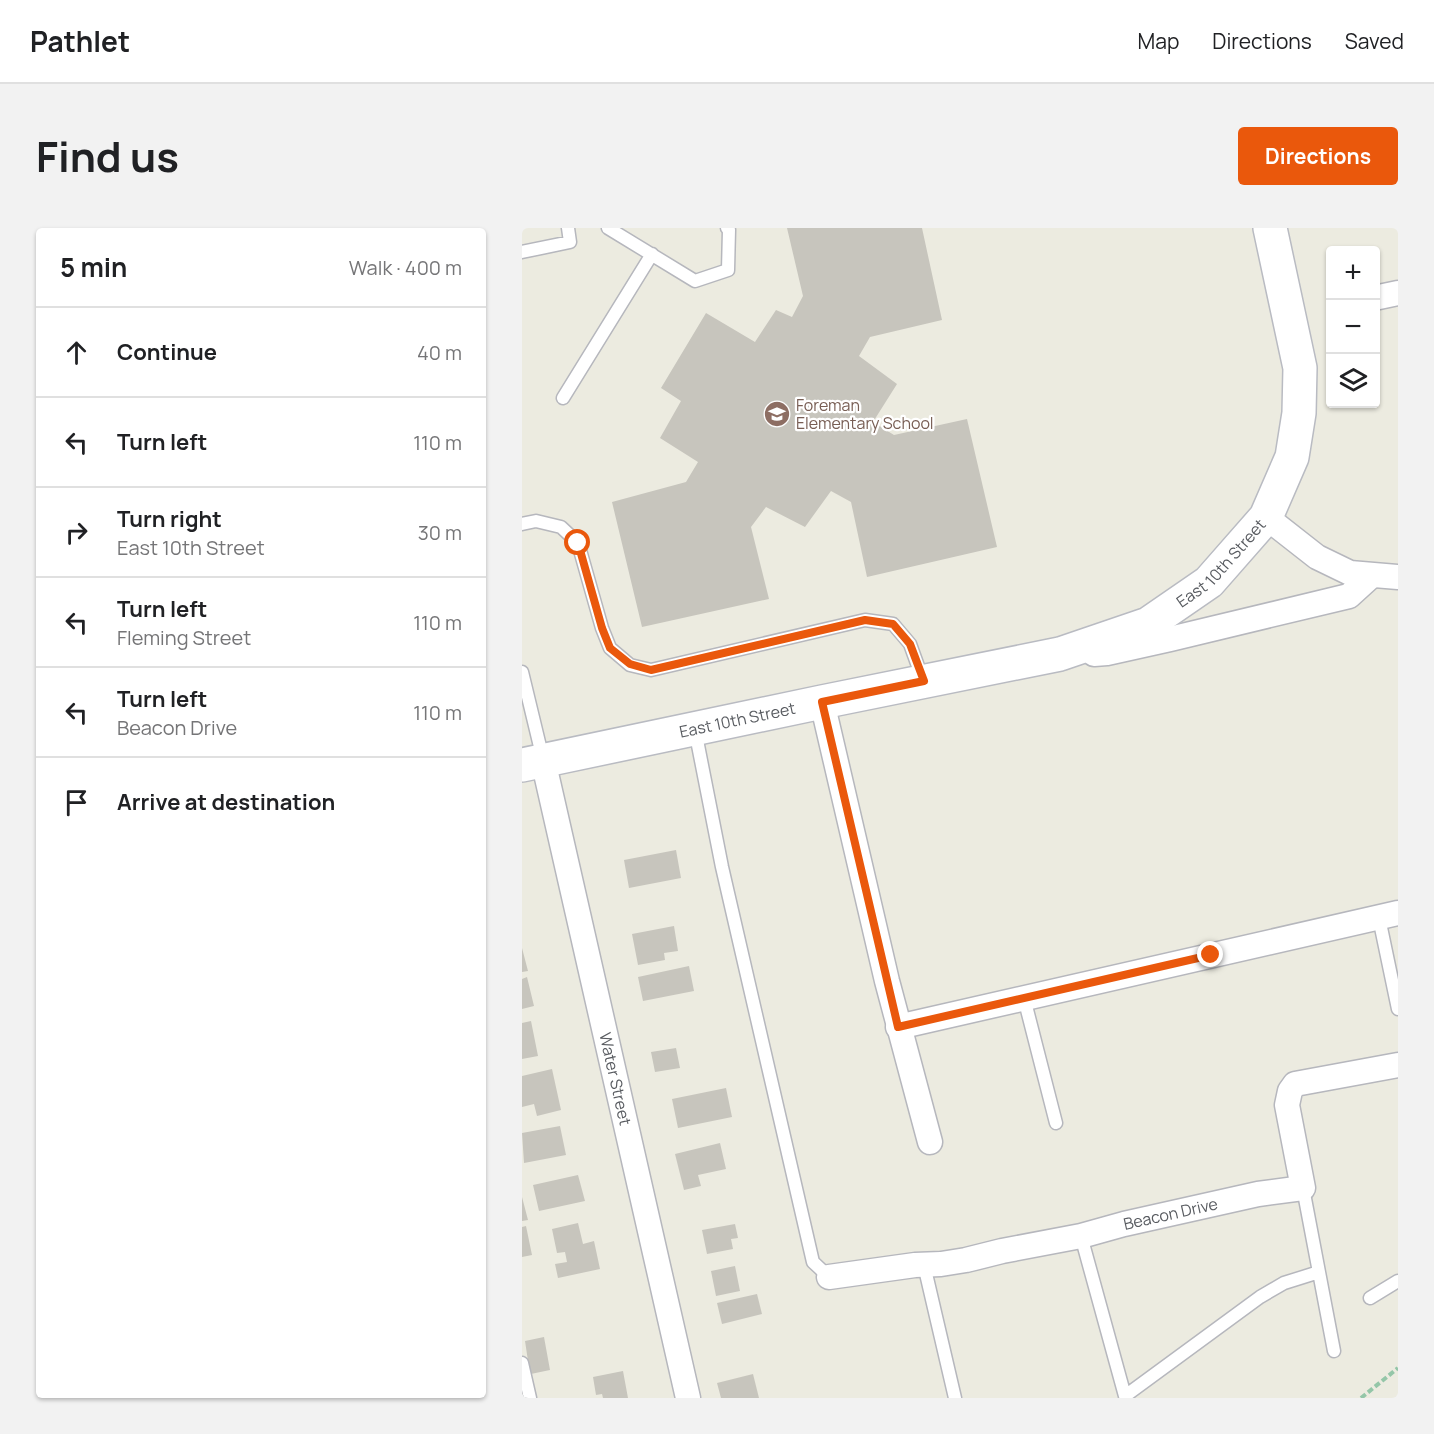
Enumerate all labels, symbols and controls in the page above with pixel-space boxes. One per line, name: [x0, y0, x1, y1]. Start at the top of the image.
text: Pathlet: [30, 22, 130, 60]
text: Map: [1138, 27, 1179, 55]
text: Directions: [1212, 27, 1312, 55]
text: Saved: [1345, 27, 1404, 55]
text: Find us: [36, 127, 179, 185]
button: Directions: [1238, 127, 1398, 185]
map controls: [1326, 246, 1380, 408]
button: +: [1326, 246, 1380, 300]
text: 5 min: [60, 249, 127, 285]
text: Walk · 400 m: [349, 254, 462, 281]
button: −: [1326, 300, 1380, 354]
icon: ahead: [60, 336, 93, 369]
text: Continue: [117, 337, 217, 367]
text: 40 m: [417, 339, 462, 366]
button: layers: [1326, 354, 1380, 408]
place label: Foreman Elementary School: [796, 394, 934, 434]
school or university icon: Foreman Elementary School: [762, 399, 792, 429]
icon: left: [60, 426, 93, 459]
text: Turn left: [117, 427, 207, 457]
text: 110 m: [413, 429, 462, 456]
text: Turn right: [117, 504, 222, 534]
street label: East 10th Street: [1172, 514, 1271, 612]
icon: right: [60, 516, 93, 549]
text: 30 m: [418, 519, 462, 546]
route start: [564, 529, 590, 555]
text: East 10th Street: [117, 534, 265, 561]
text: Turn left: [117, 594, 207, 624]
icon: left: [60, 606, 93, 639]
text: 110 m: [413, 609, 462, 636]
text: Fleming Street: [117, 624, 251, 651]
text: Turn left: [117, 684, 207, 714]
icon: left: [60, 696, 93, 729]
street label: East 10th Street: [677, 697, 797, 743]
text: 110 m: [413, 699, 462, 726]
text: Beacon Drive: [117, 714, 237, 741]
icon: arrive: [60, 786, 93, 819]
text: Arrive at destination: [117, 787, 335, 817]
route end: [1197, 941, 1223, 967]
street label: Water Street: [594, 1030, 637, 1127]
street label: Beacon Drive: [1121, 1192, 1220, 1235]

